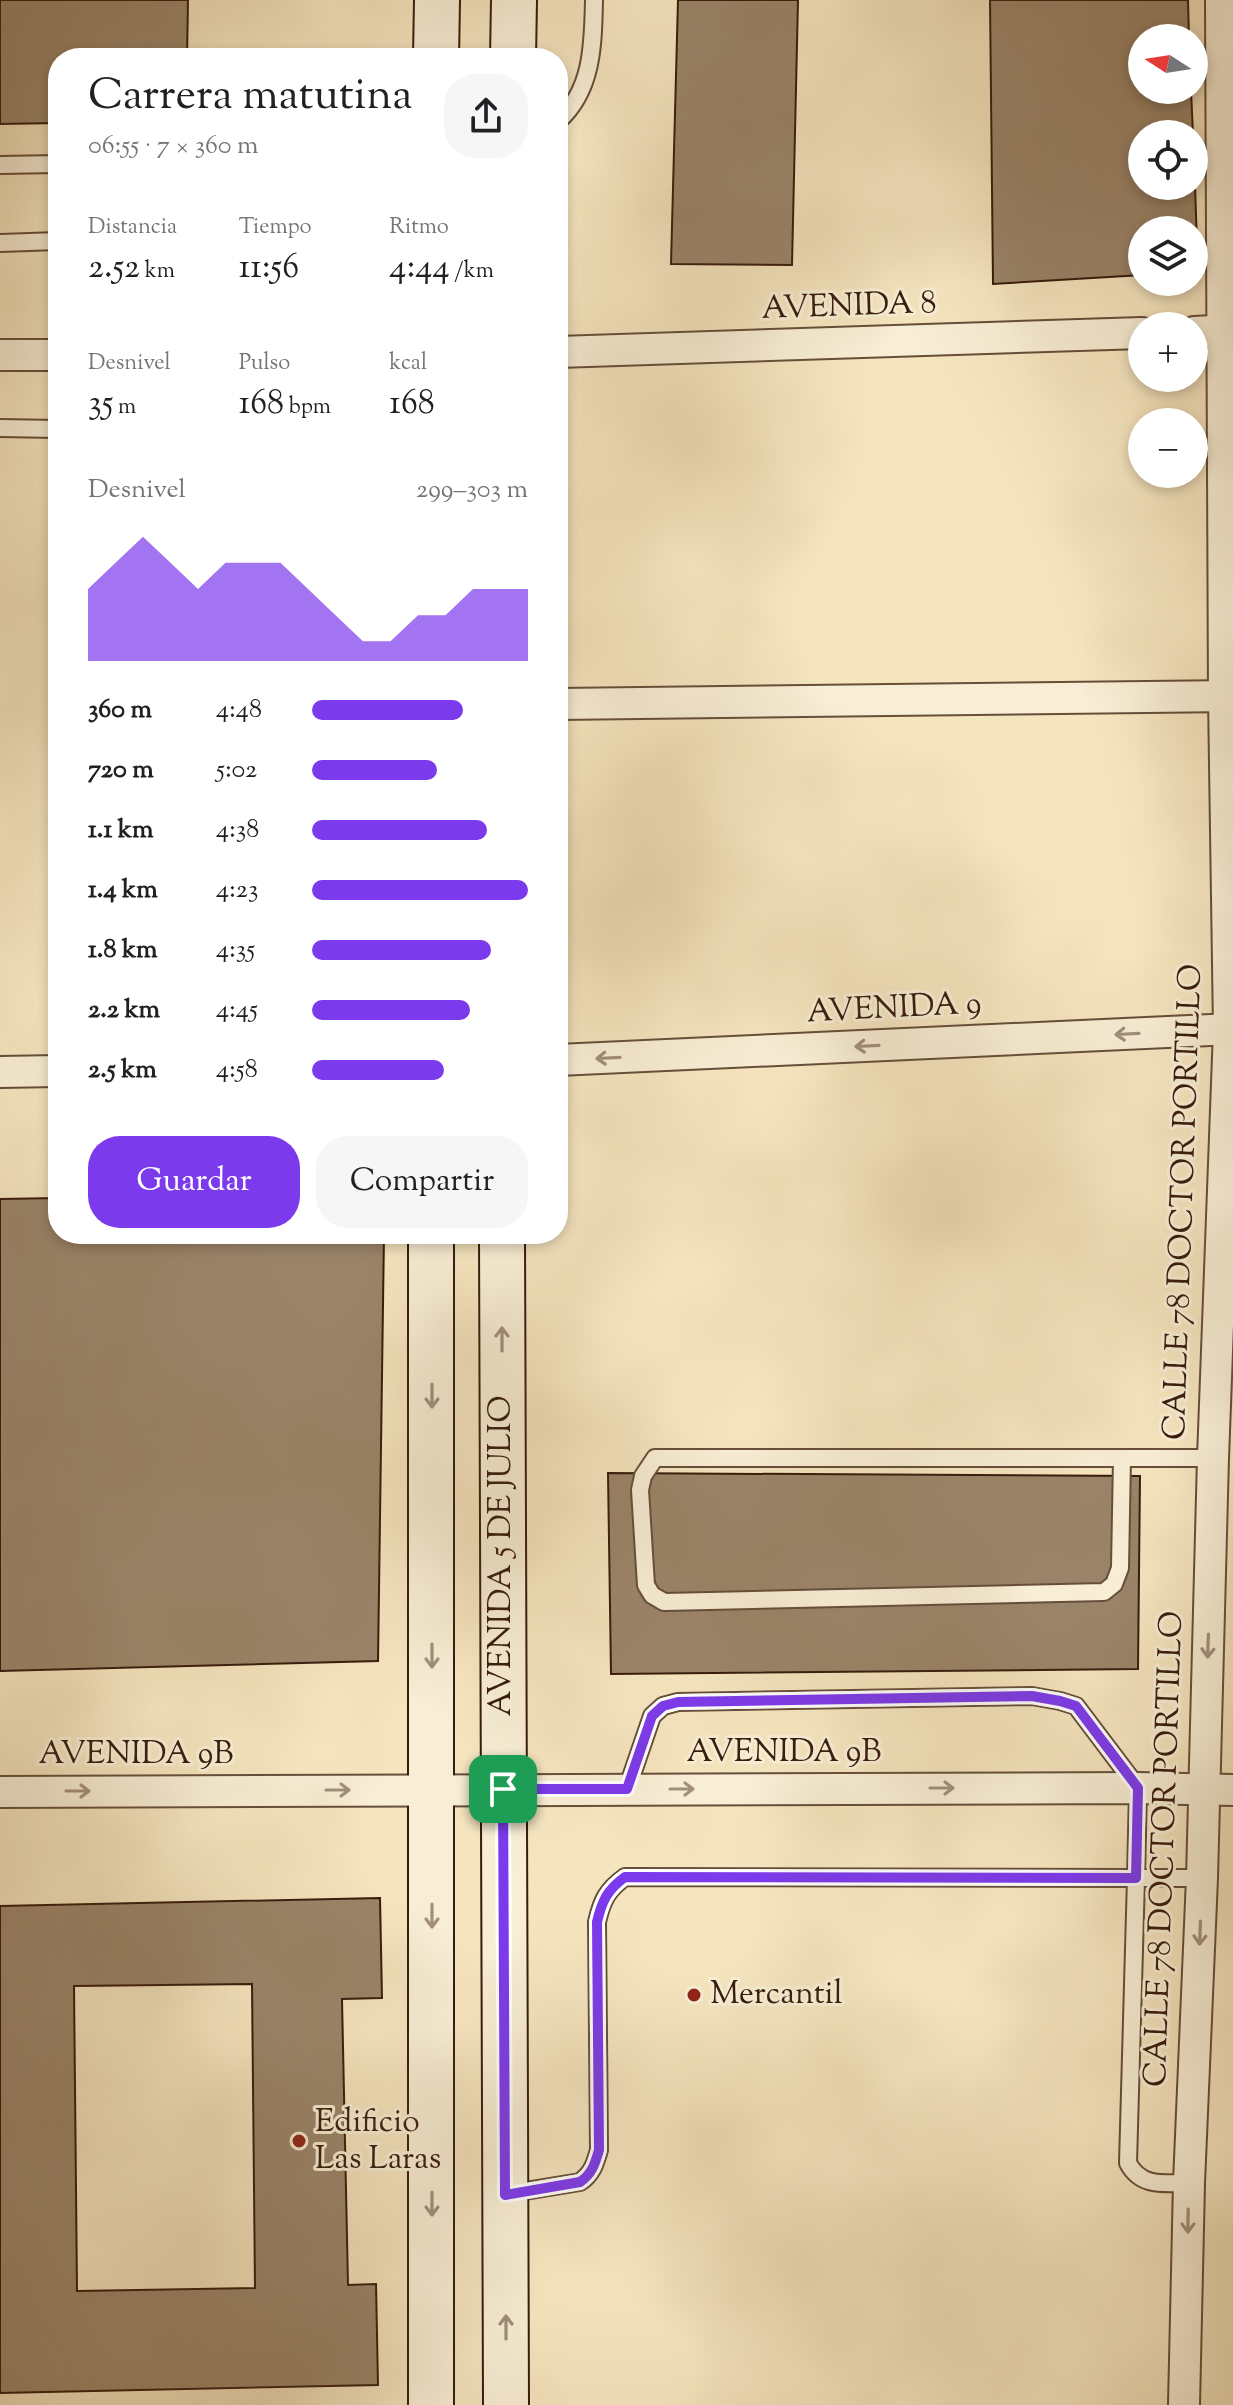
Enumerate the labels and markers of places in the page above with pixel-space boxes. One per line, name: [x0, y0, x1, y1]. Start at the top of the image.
pin: [469, 1755, 537, 1823]
place label: Mercantil: [710, 1972, 843, 2018]
marker: Mercantil: [685, 1986, 703, 2004]
place label: Edificio Las Laras: [315, 2100, 441, 2183]
marker: Edificio Las Laras: [290, 2132, 308, 2150]

